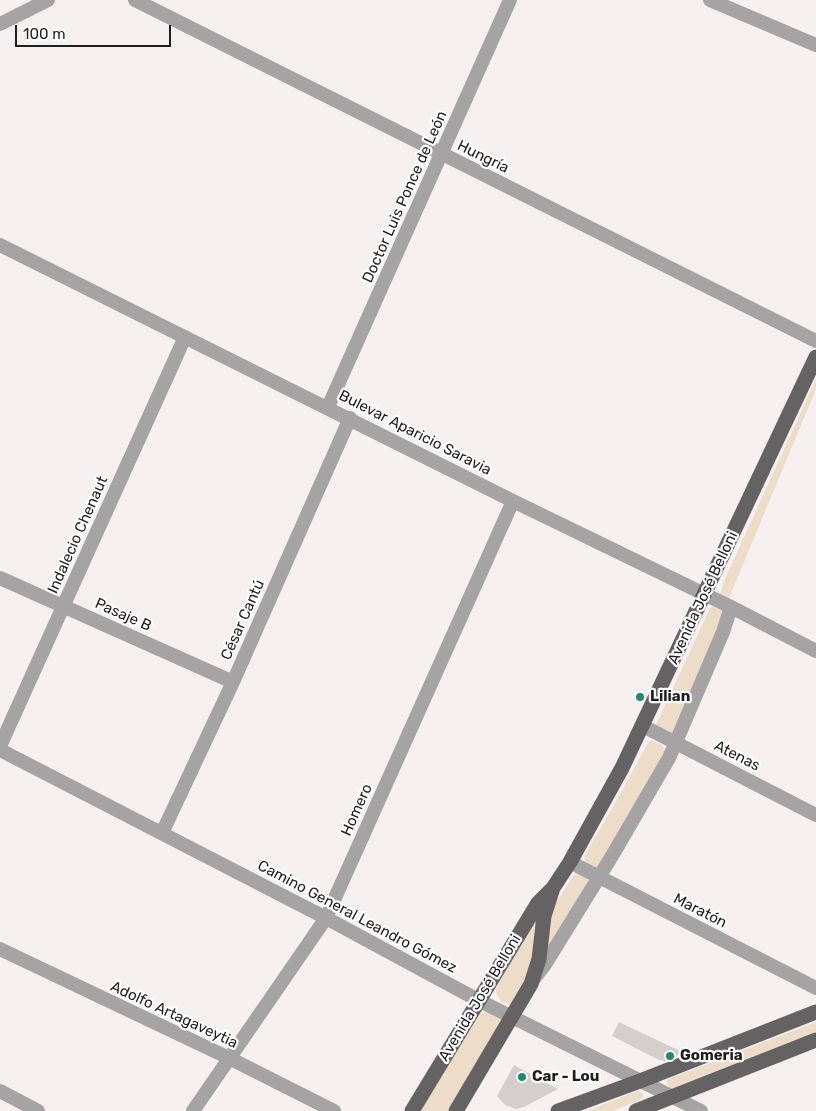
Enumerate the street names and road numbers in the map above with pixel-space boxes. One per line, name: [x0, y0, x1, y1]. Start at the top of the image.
street label: Doctor Luis Ponce de León: [359, 108, 451, 286]
street label: Hungría: [454, 137, 512, 177]
street label: Bulevar Aparicio Saravia: [336, 387, 494, 479]
street label: Indalecio Chenaut: [44, 474, 112, 596]
street label: Avenida José Belloni: [664, 529, 742, 667]
street label: César Cantú: [217, 577, 269, 663]
street label: Pasaje B: [92, 595, 154, 635]
street label: Atenas: [711, 737, 763, 775]
street label: Homero: [338, 781, 376, 839]
street label: Camino General Leandro Gómez: [254, 857, 460, 977]
street label: Maratón: [670, 890, 730, 932]
street label: Avenida José Belloni: [435, 931, 525, 1065]
street label: Adolfo Artagaveytia: [108, 978, 240, 1052]

